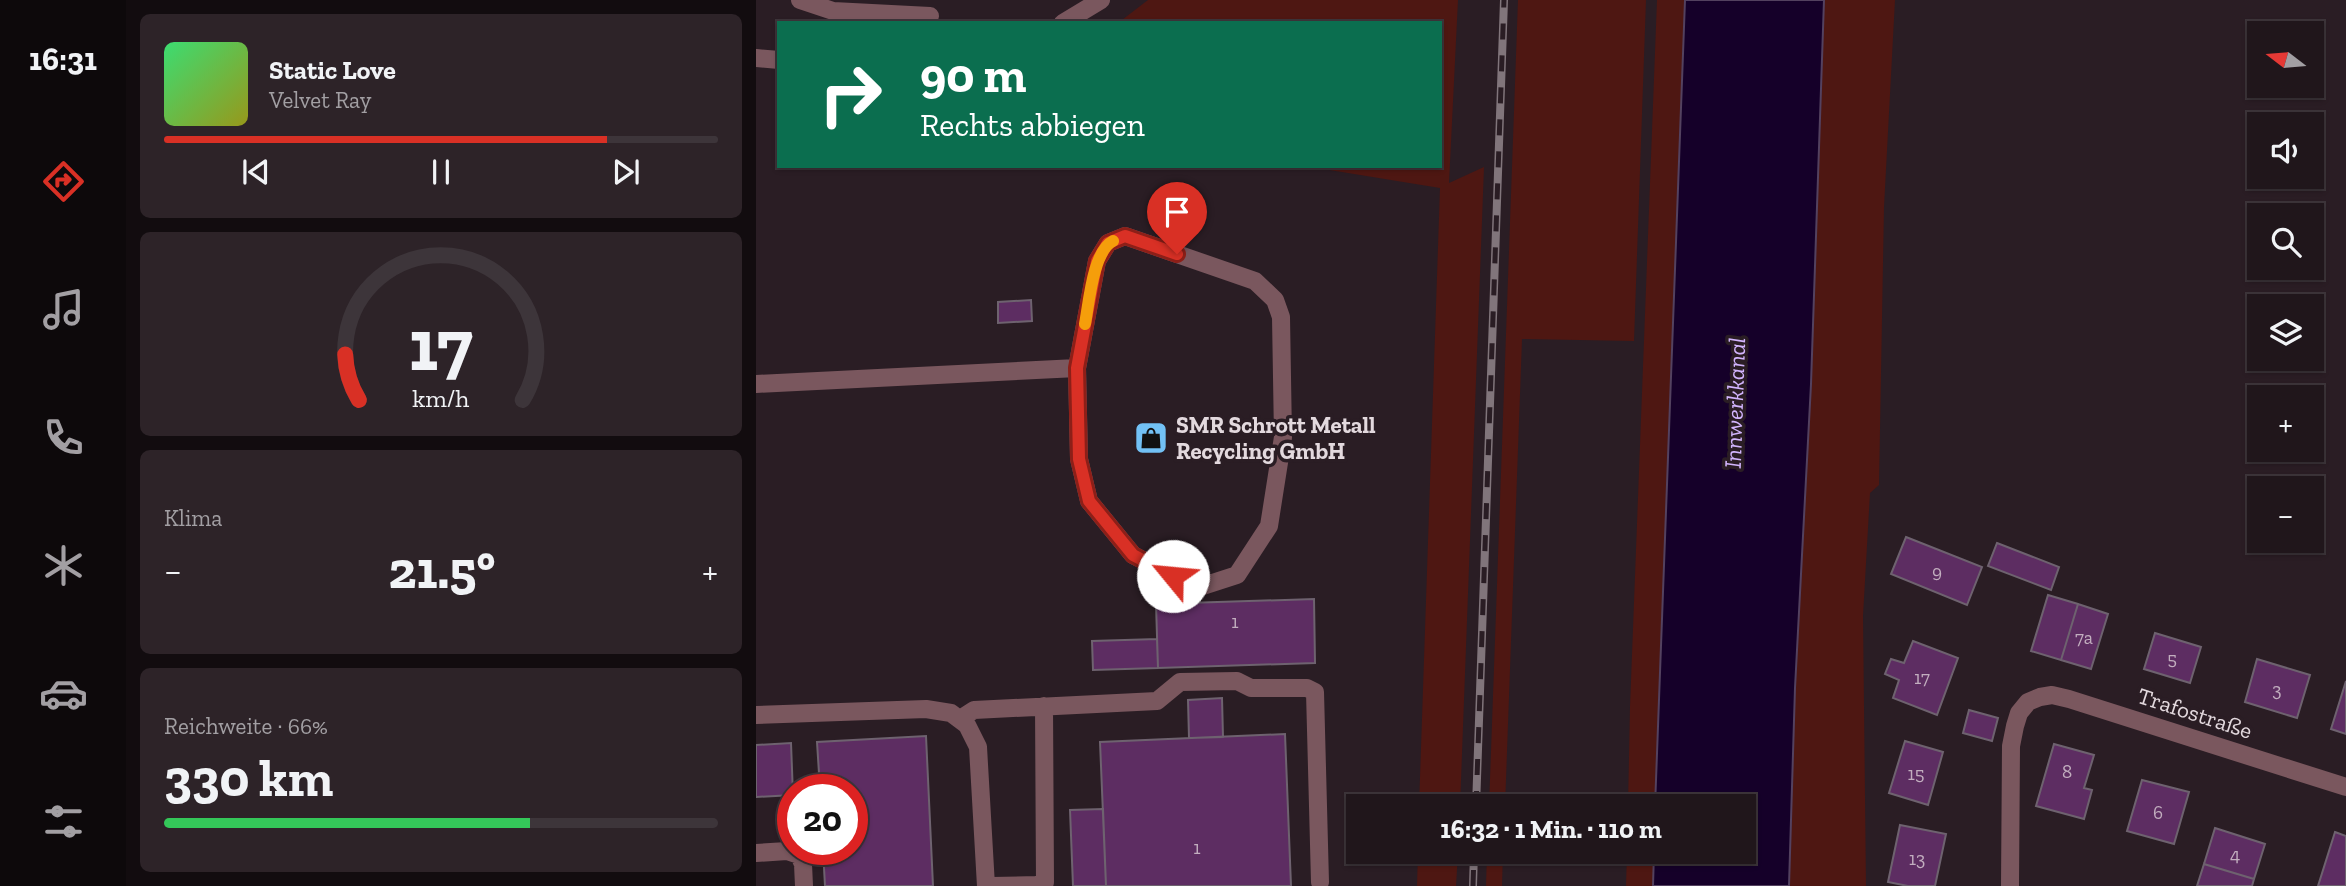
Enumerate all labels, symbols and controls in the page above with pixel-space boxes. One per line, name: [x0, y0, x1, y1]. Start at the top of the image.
north arrow: [2247, 21, 2324, 98]
map controls: [2247, 21, 2324, 553]
text: 16:31: [29, 40, 97, 78]
text: 90 m: [920, 46, 1027, 105]
icon: right: [805, 49, 896, 140]
text: Static Love: [269, 54, 396, 86]
text: Velvet Ray: [269, 86, 371, 114]
text: Rechts abbiegen: [920, 106, 1145, 144]
button: sound: [2247, 112, 2324, 189]
icon: previous: [237, 153, 275, 191]
icon: pause: [422, 153, 460, 191]
icon: next: [607, 153, 645, 191]
icon: directions: [39, 157, 88, 206]
pin: [1147, 182, 1207, 254]
icon: arrive: [1158, 193, 1196, 231]
button: search: [2247, 203, 2324, 280]
icon: music: [39, 285, 88, 334]
button: layers: [2247, 294, 2324, 371]
text: 17: [409, 301, 473, 389]
water label: Innwerkkanal: [1718, 337, 1751, 469]
text: km/h: [412, 383, 470, 413]
button: +: [2247, 385, 2324, 462]
place label: SMR Schrott Metall Recycling GmbH: [1176, 411, 1376, 465]
icon: phone: [39, 413, 88, 462]
shop icon: SMR Schrott Metall Recycling GmbH: [1132, 419, 1170, 457]
button: −: [2247, 476, 2324, 553]
text: Klima: [164, 504, 222, 532]
text: 21.5°: [388, 539, 495, 601]
position arrow: [1136, 539, 1210, 613]
icon: climate: [39, 541, 88, 590]
text: −: [164, 548, 182, 594]
text: +: [702, 548, 718, 594]
house number: 9: [1932, 560, 1942, 583]
house number: 1: [1231, 610, 1239, 633]
house number: 7a: [2075, 626, 2093, 649]
house number: 5: [2167, 647, 2177, 670]
house number: 17: [1914, 666, 1930, 689]
icon: car: [39, 669, 88, 718]
house number: 3: [2272, 678, 2282, 701]
street label: Trafostraße: [2134, 681, 2256, 745]
text: Reichweite · 66%: [164, 712, 328, 740]
text: 330 km: [164, 747, 333, 809]
house number: 8: [2062, 760, 2072, 783]
house number: 15: [1907, 762, 1925, 785]
speed limit sign: 20: [777, 774, 868, 865]
icon: filters: [39, 797, 88, 846]
house number: 6: [2153, 801, 2163, 824]
text: 16:32 · 1 Min. · 110 m: [1440, 813, 1662, 845]
house number: 1: [1193, 836, 1201, 859]
house number: 4: [2230, 843, 2240, 866]
house number: 13: [1909, 847, 1925, 870]

